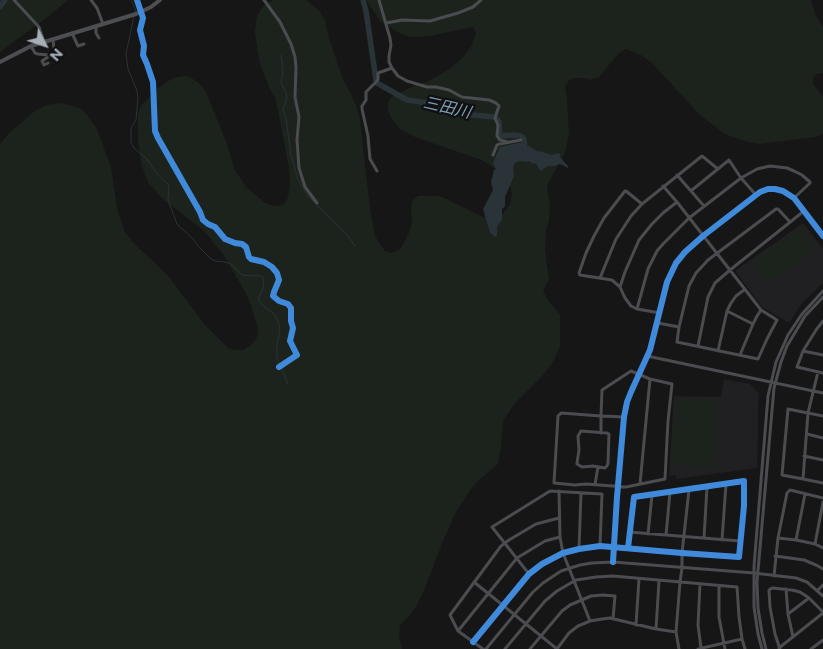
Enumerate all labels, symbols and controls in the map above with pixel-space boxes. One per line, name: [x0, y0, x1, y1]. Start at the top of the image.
north arrow: [20, 20, 70, 70]
text: N: [46, 45, 67, 65]
water label: 三田川: [421, 93, 473, 123]

